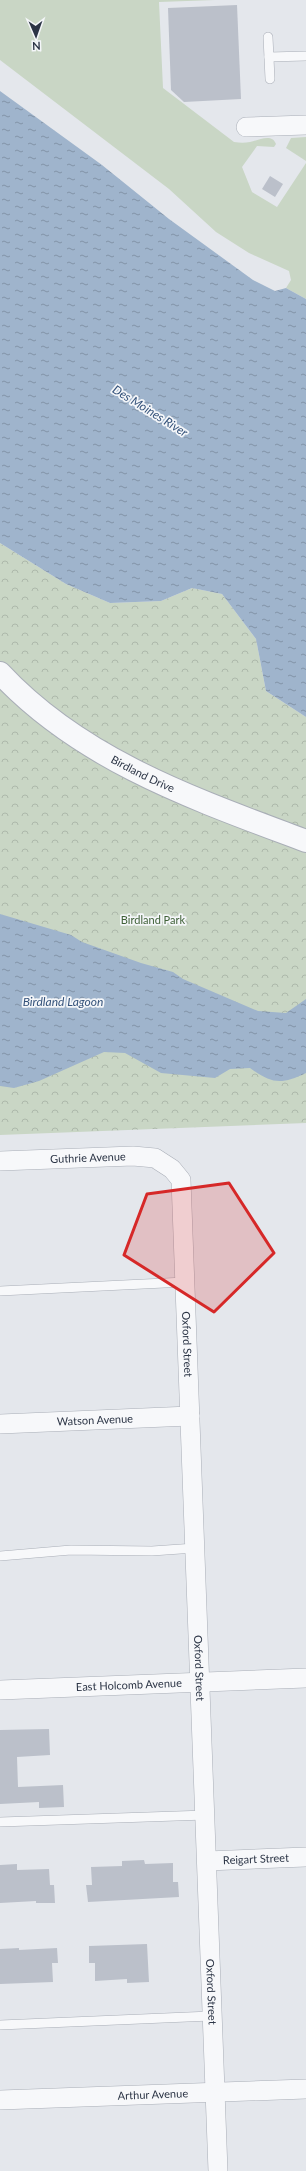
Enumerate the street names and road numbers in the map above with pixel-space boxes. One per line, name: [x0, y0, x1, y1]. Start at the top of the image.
street label: Birdland Drive: [109, 752, 177, 795]
street label: Guthrie Avenue: [50, 1149, 126, 1165]
street label: Oxford Street: [180, 1311, 195, 1377]
street label: Watson Avenue: [57, 1411, 133, 1428]
street label: Oxford Street: [192, 1635, 207, 1701]
street label: East Holcomb Avenue: [76, 1676, 182, 1693]
street label: Reigart Street: [223, 1851, 289, 1866]
street label: Oxford Street: [204, 1959, 220, 2025]
street label: Arthur Avenue: [117, 2086, 188, 2102]

